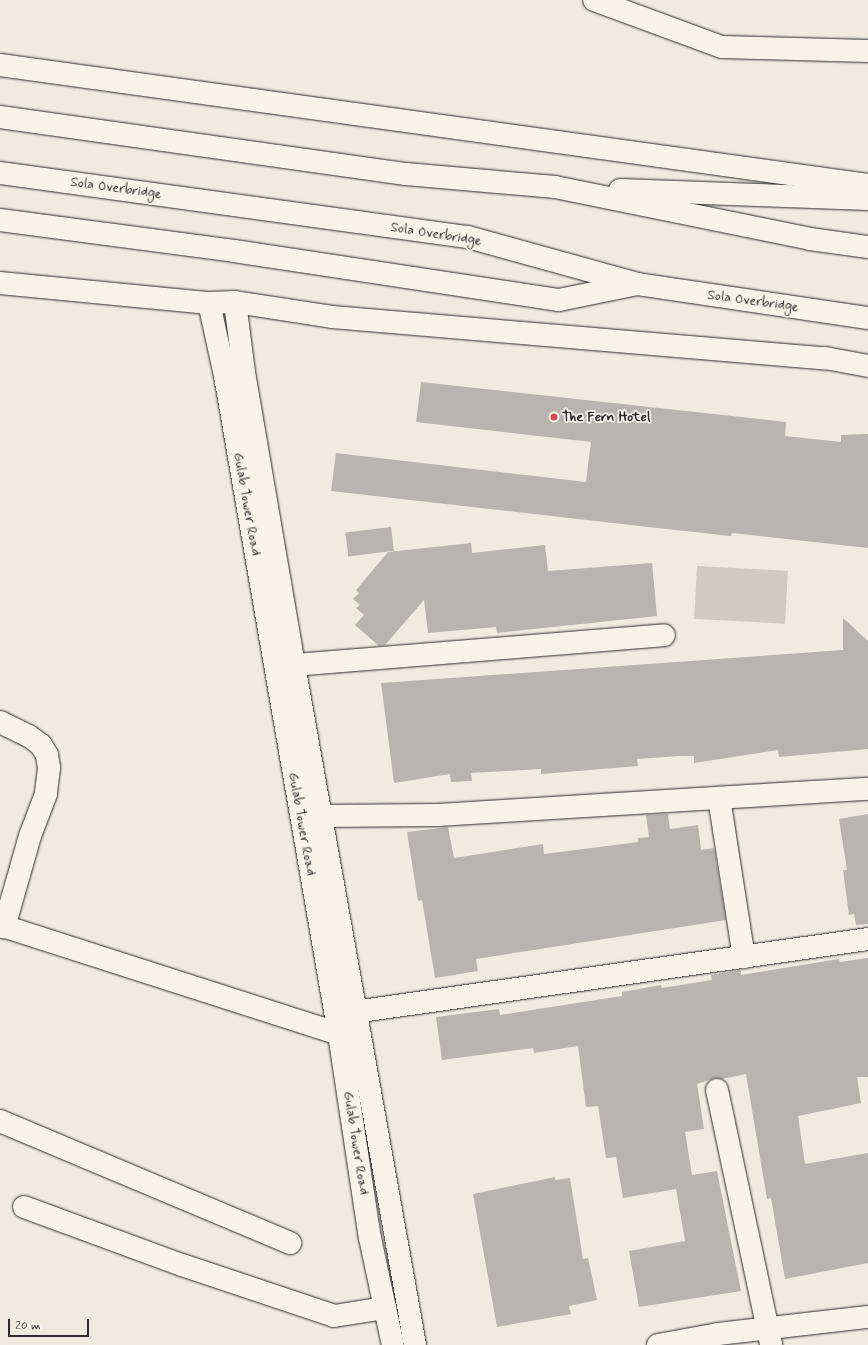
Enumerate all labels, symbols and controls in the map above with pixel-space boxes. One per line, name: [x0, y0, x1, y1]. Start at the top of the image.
street label: Sola Overbridge: [69, 173, 163, 203]
street label: Sola Overbridge: [389, 218, 483, 250]
street label: Sola Overbridge: [706, 286, 800, 316]
place label: The Fern Hotel: [562, 409, 650, 425]
marker: The Fern Hotel: [549, 412, 559, 422]
street label: Gulab Tower Road: [230, 452, 264, 556]
street label: Gulab Tower Road: [285, 772, 319, 876]
street label: Gulab Tower Road: [340, 1091, 372, 1195]
scale bar: [10, 1311, 91, 1337]
text: 20 m: [15, 1318, 41, 1334]

